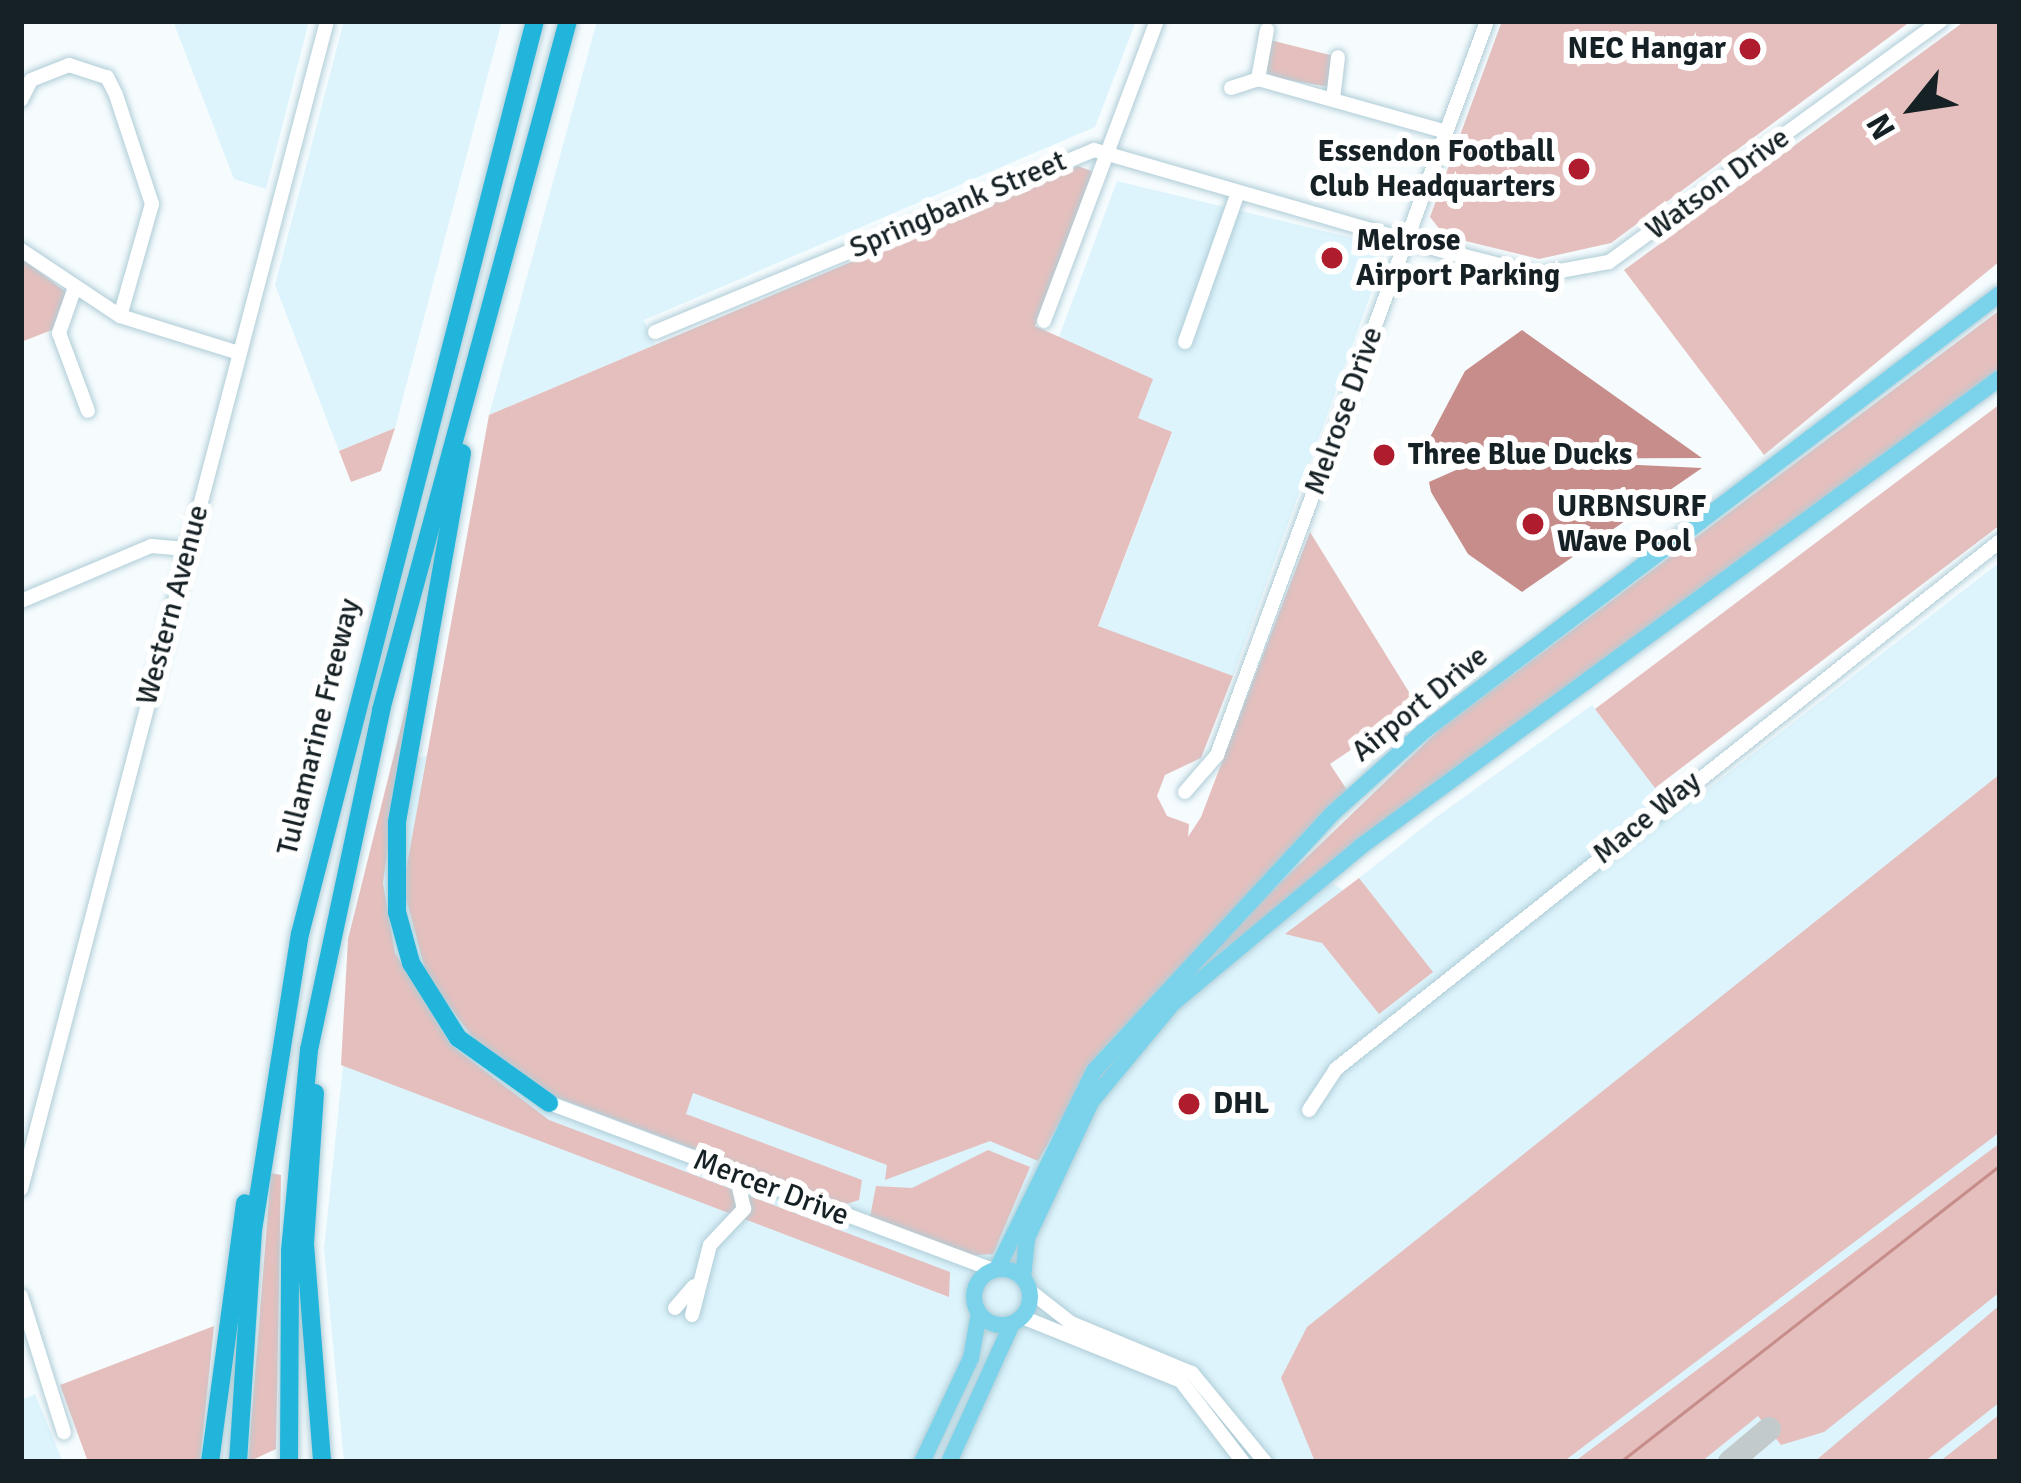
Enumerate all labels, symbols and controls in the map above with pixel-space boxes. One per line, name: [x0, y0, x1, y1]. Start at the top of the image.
place label: NEC Hangar: [1568, 31, 1726, 67]
marker: NEC Hangar: [1737, 36, 1763, 62]
north arrow: [1853, 48, 1973, 168]
text: N: [1858, 106, 1905, 146]
street label: Watson Drive: [1639, 120, 1797, 248]
place label: Essendon Football Club Headquarters: [1310, 134, 1555, 204]
street label: Springbank Street: [844, 143, 1072, 267]
marker: Essendon Football Club Headquarters: [1566, 156, 1592, 182]
place label: Melrose Airport Parking: [1356, 223, 1560, 294]
marker: Melrose Airport Parking: [1319, 245, 1345, 271]
street label: Melrose Drive: [1297, 322, 1391, 500]
place label: Three Blue Ducks: [1408, 437, 1632, 473]
marker: Three Blue Ducks: [1371, 442, 1397, 468]
place label: URBNSURF Wave Pool: [1557, 489, 1706, 560]
street label: Western Avenue: [129, 501, 217, 709]
marker: URBNSURF Wave Pool: [1520, 511, 1546, 537]
street label: Tullamarine Freeway: [270, 595, 368, 859]
street label: Airport Drive: [1345, 638, 1495, 770]
street label: Mace Way: [1586, 764, 1708, 872]
place label: DHL: [1213, 1086, 1269, 1122]
marker: DHL: [1176, 1091, 1202, 1117]
street label: Mercer Drive: [688, 1142, 854, 1234]

